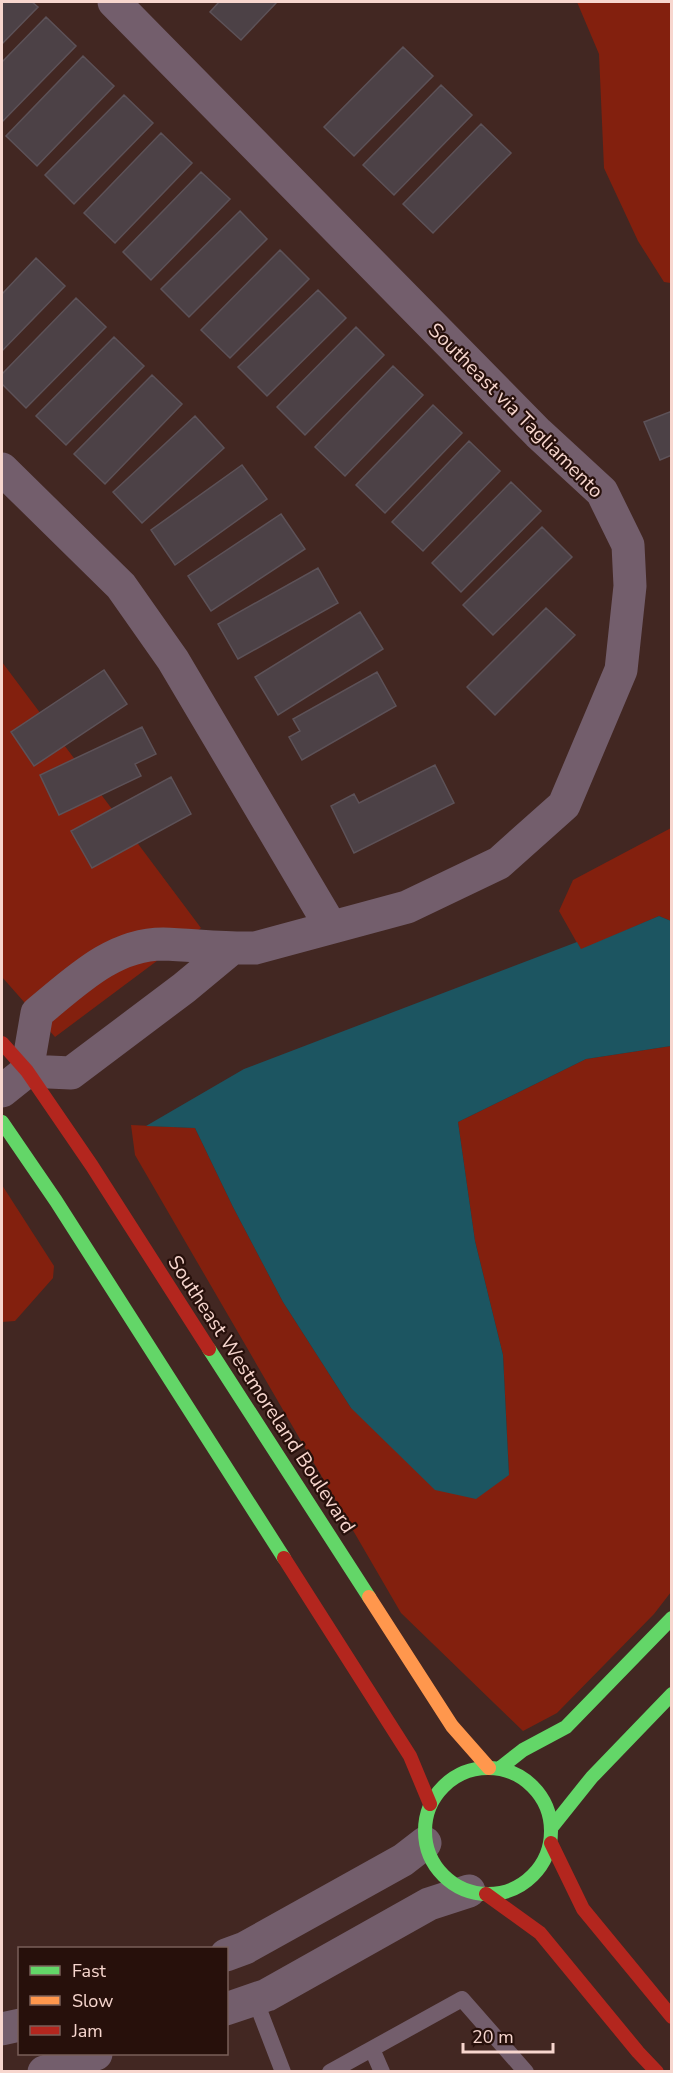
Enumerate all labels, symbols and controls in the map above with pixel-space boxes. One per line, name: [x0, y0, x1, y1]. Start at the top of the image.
street label: Southeast via Tagliamento: [422, 317, 609, 504]
street label: Southeast Westmoreland Boulevard: [161, 1250, 362, 1538]
legend: [18, 1947, 228, 2055]
text: Fast: [72, 1959, 107, 1983]
text: Slow: [72, 1989, 113, 2013]
scale bar: [463, 2016, 553, 2054]
text: Jam: [71, 2019, 103, 2043]
text: 20 m: [472, 2025, 514, 2049]

